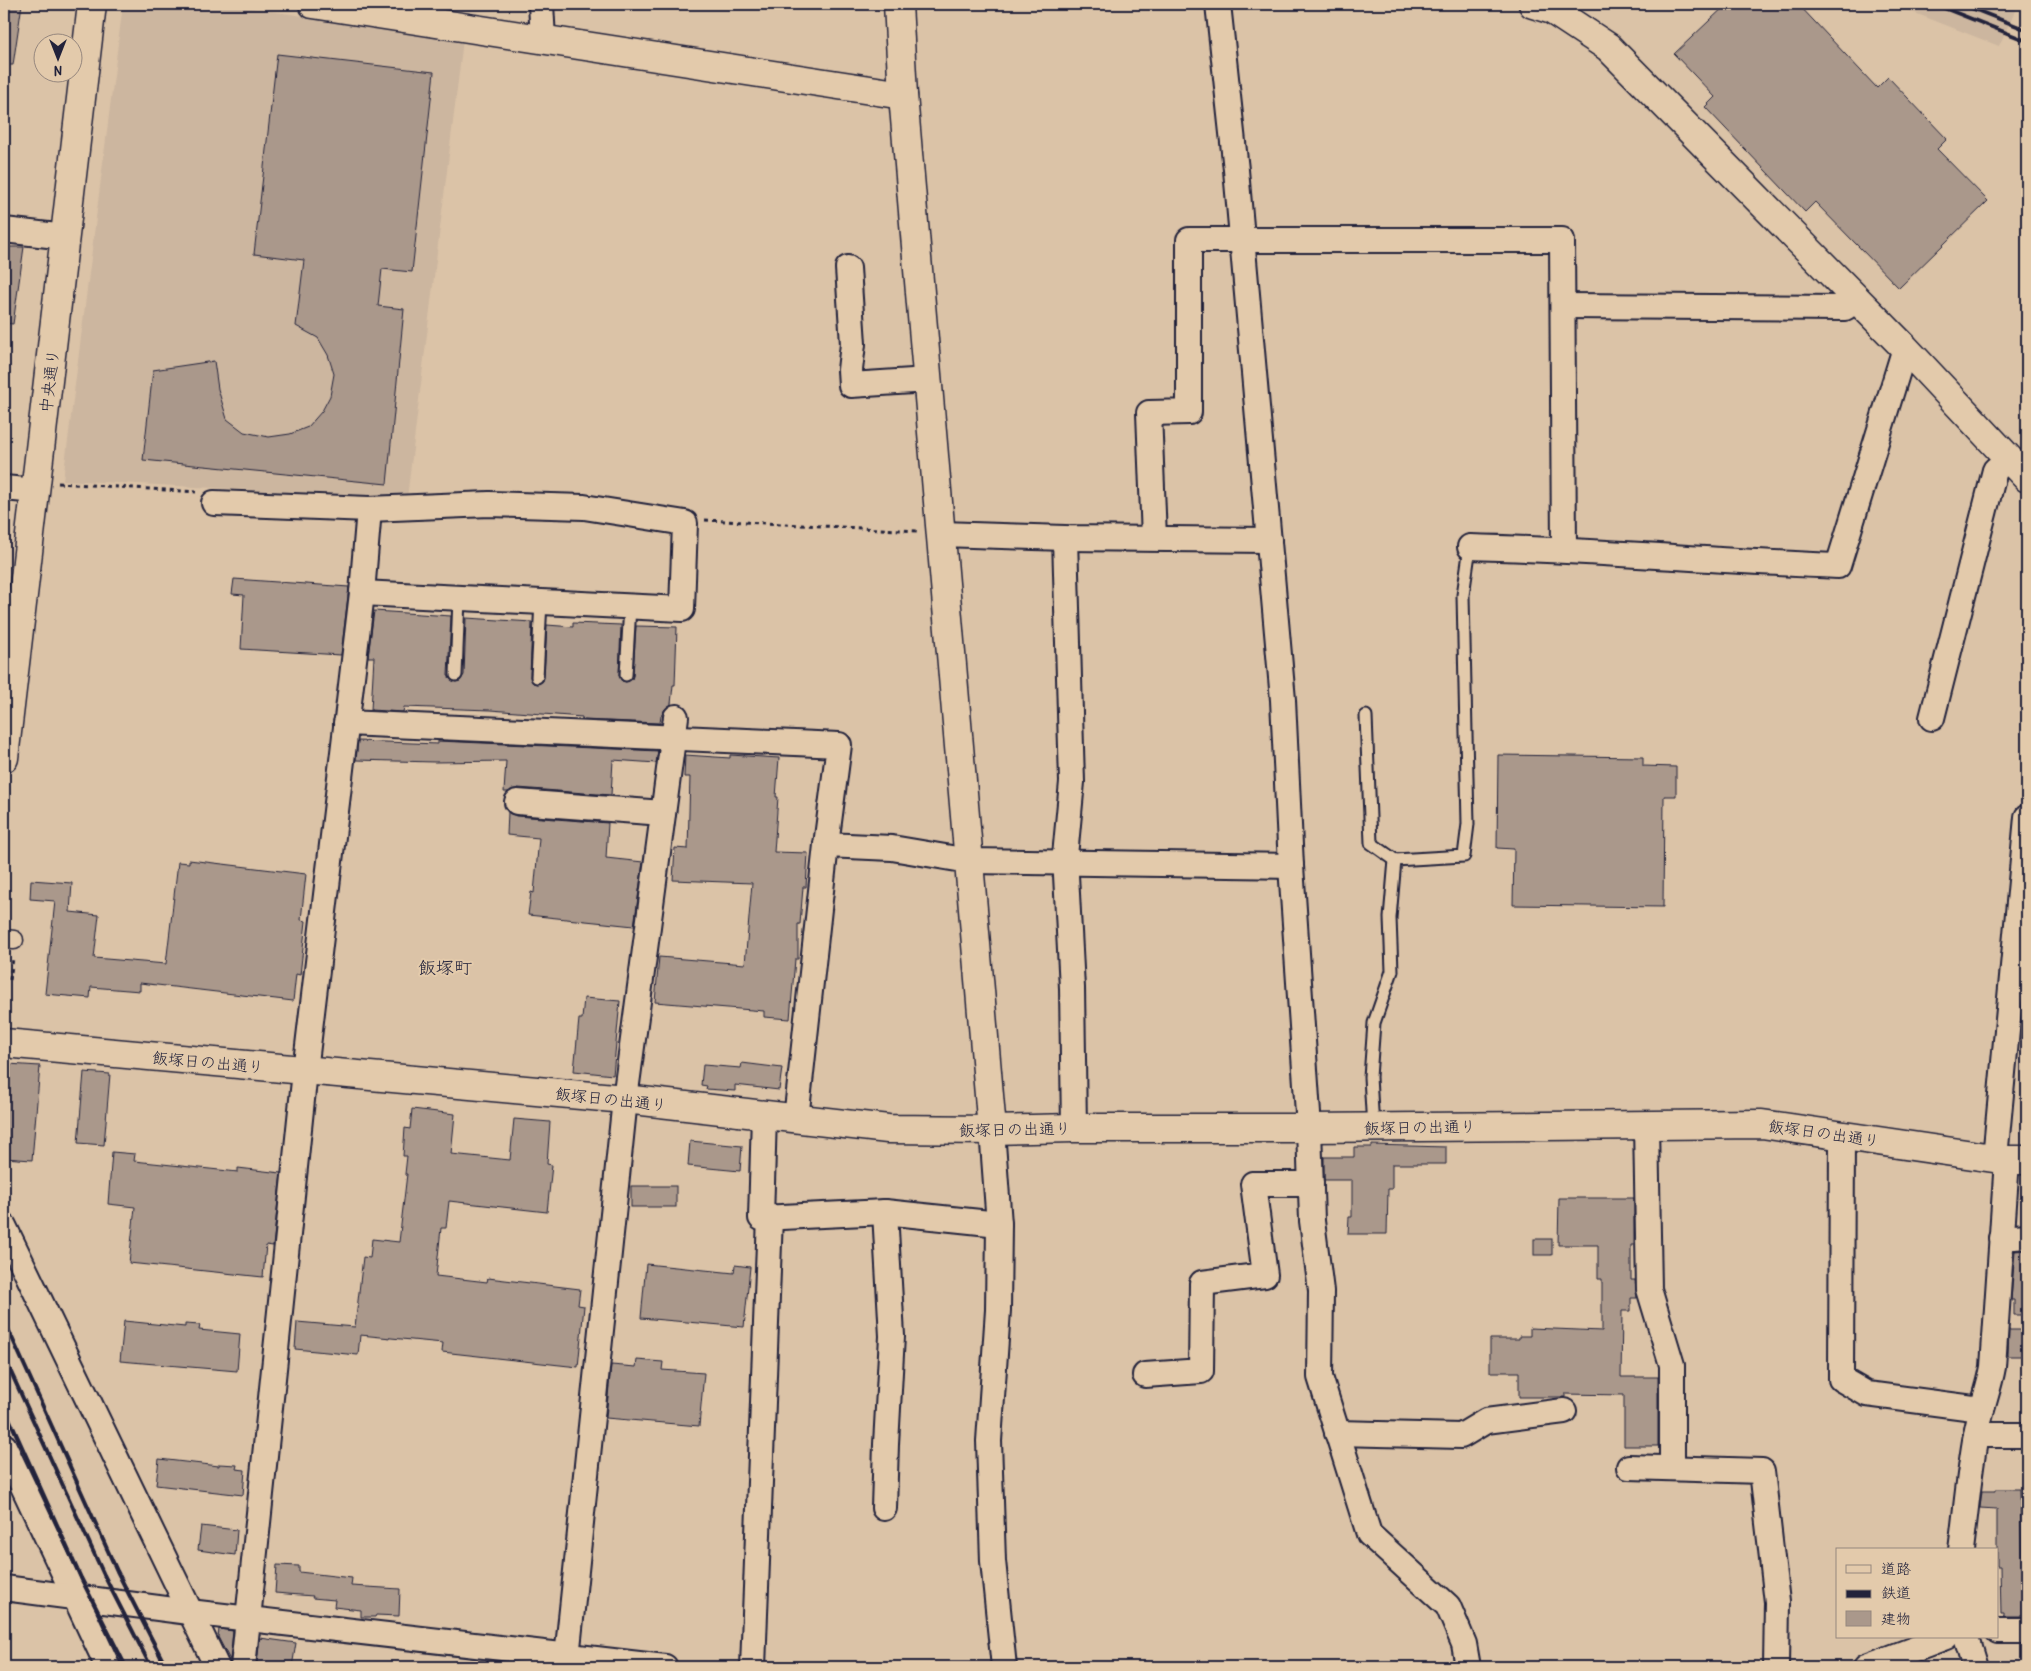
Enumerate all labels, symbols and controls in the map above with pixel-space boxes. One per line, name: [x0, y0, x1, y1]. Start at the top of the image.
north arrow: [32, 32, 82, 82]
text: N: [54, 62, 62, 81]
street label: 中央通り: [34, 348, 64, 414]
district label: 飯塚町: [418, 955, 472, 980]
street label: 飯塚日の出通り: [151, 1046, 265, 1078]
street label: 飯塚日の出通り: [554, 1082, 668, 1116]
street label: 飯塚日の出通り: [1767, 1114, 1881, 1152]
street label: 飯塚日の出通り: [1364, 1115, 1476, 1139]
street label: 飯塚日の出通り: [959, 1117, 1071, 1141]
legend: [1836, 1548, 1998, 1638]
text: 道路: [1881, 1558, 1911, 1579]
text: 鉄道: [1881, 1582, 1911, 1603]
text: 建物: [1881, 1608, 1911, 1629]

